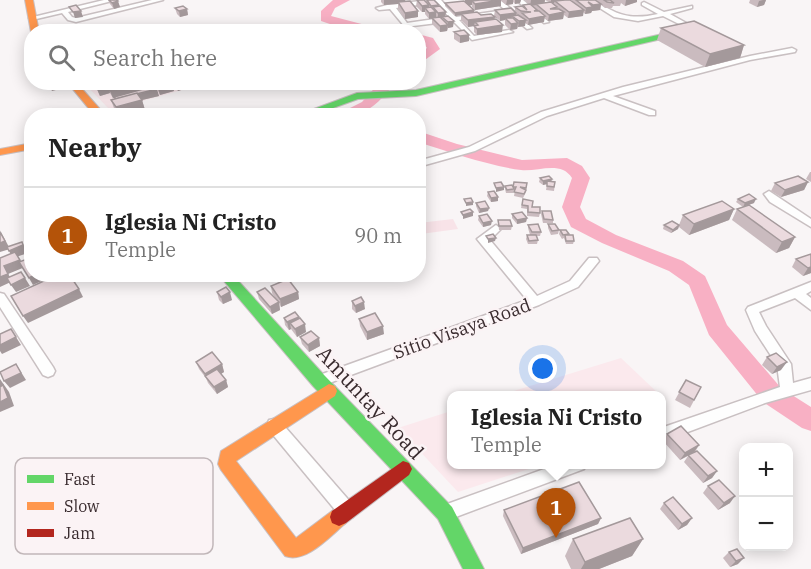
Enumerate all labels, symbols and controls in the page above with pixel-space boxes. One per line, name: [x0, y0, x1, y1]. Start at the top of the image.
search box: [24, 24, 426, 90]
icon: search: [45, 41, 78, 74]
text: Search here: [93, 43, 217, 72]
text: Nearby: [48, 130, 142, 164]
text: Iglesia Ni Cristo: [105, 207, 276, 236]
text: 1: [62, 222, 74, 249]
text: 90 m: [354, 222, 402, 249]
text: Temple: [105, 236, 176, 263]
street label: Sitio Visaya Road: [390, 293, 534, 364]
street label: Amuntay Road: [311, 339, 431, 465]
your location: [528, 354, 557, 383]
popup: [447, 391, 666, 469]
text: Iglesia Ni Cristo: [471, 402, 642, 431]
text: Temple: [471, 431, 542, 458]
map controls: [739, 443, 793, 551]
button: +: [739, 443, 793, 497]
legend: [15, 458, 213, 554]
text: Fast: [64, 469, 96, 489]
pin: 1: [536, 488, 576, 538]
text: Slow: [64, 496, 100, 516]
button: −: [739, 497, 793, 551]
text: Jam: [64, 523, 95, 543]

